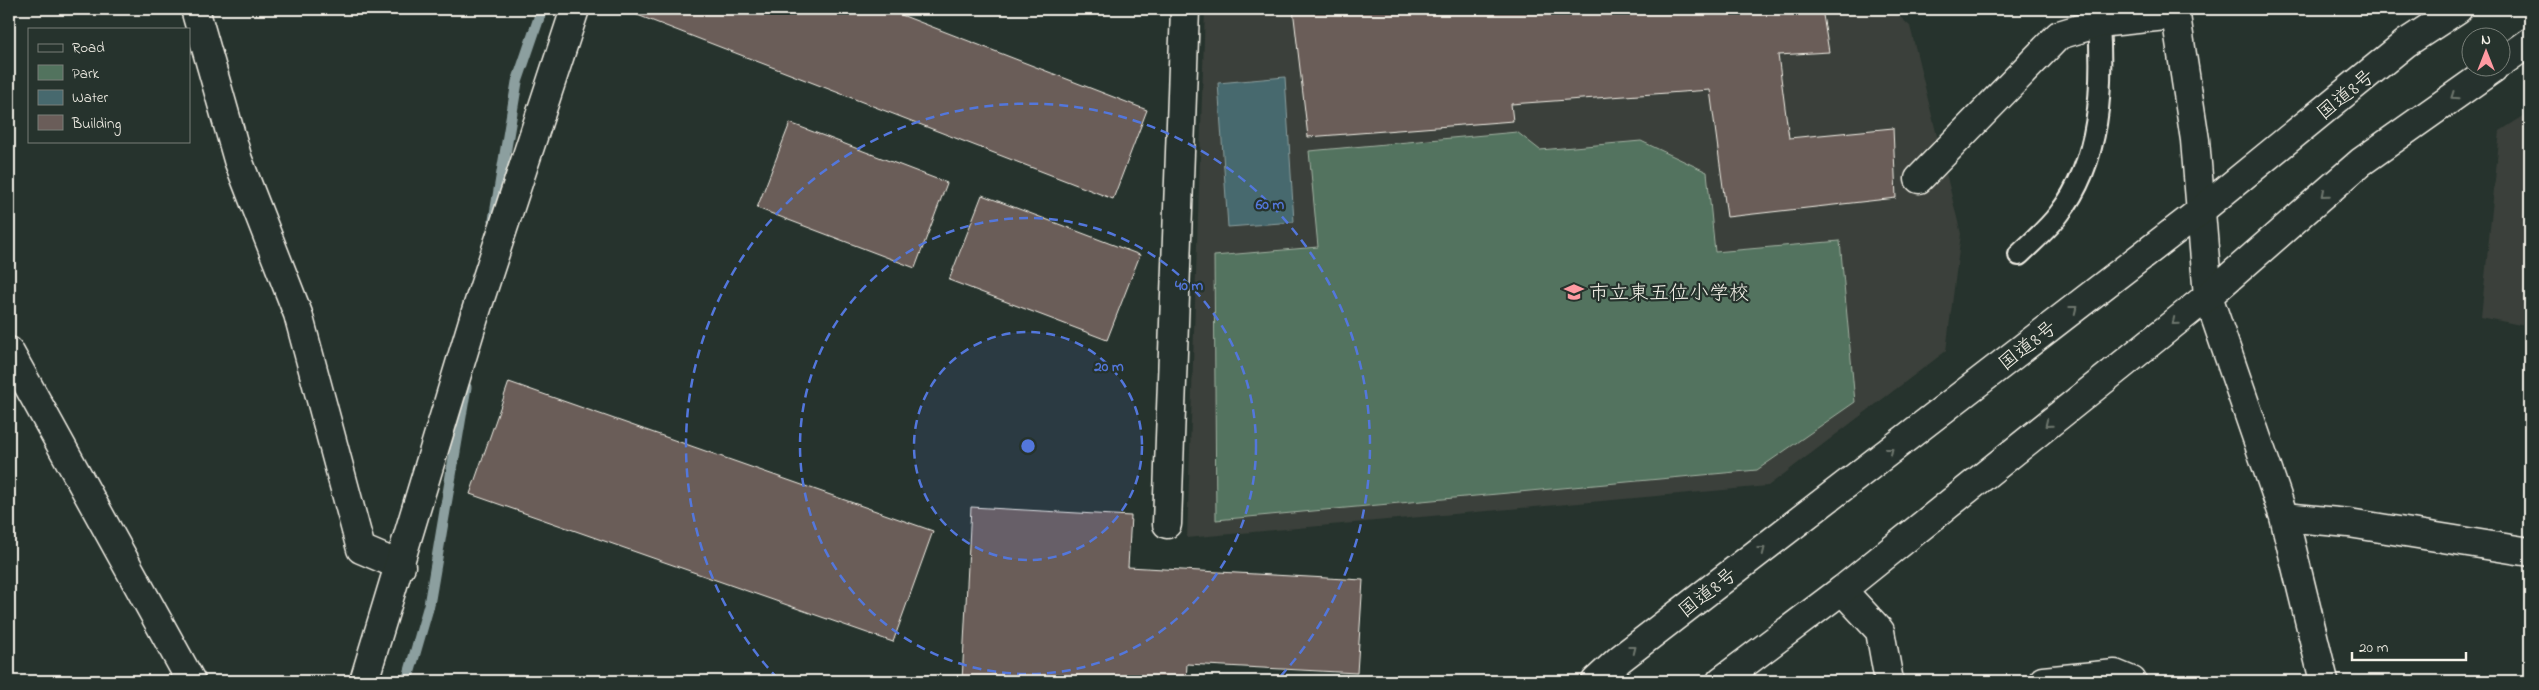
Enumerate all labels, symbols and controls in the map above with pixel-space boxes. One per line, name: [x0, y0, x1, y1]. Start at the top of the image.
legend: [28, 28, 190, 142]
north arrow: [2462, 28, 2512, 78]
text: N: [2481, 30, 2491, 51]
text: Road: [72, 37, 105, 59]
text: Park: [72, 63, 100, 85]
street label: 国道8号: [2311, 63, 2382, 128]
text: Water: [72, 87, 108, 109]
one-way arrow: [2450, 90, 2460, 99]
text: Building: [71, 113, 121, 136]
one-way arrow: [2321, 188, 2330, 197]
text: 60 m: [1255, 194, 1285, 216]
text: 40 m: [1174, 275, 1203, 297]
place label: 市立東五位小学校: [1589, 280, 1749, 309]
school or university icon: 市立東五位小学校: [1563, 281, 1585, 303]
one-way arrow: [2068, 306, 2077, 314]
street label: 国道8号: [1993, 315, 2064, 379]
one-way arrow: [2172, 317, 2181, 325]
text: 20 m: [1093, 356, 1124, 378]
one-way arrow: [2045, 418, 2054, 426]
centre of rings: [1019, 437, 1037, 455]
one-way arrow: [1884, 448, 1893, 456]
one-way arrow: [1756, 547, 1766, 556]
street label: 国道8号: [1673, 562, 1744, 626]
scale bar: [2352, 630, 2465, 662]
text: 20 m: [2359, 637, 2389, 659]
one-way arrow: [1627, 647, 1636, 655]

